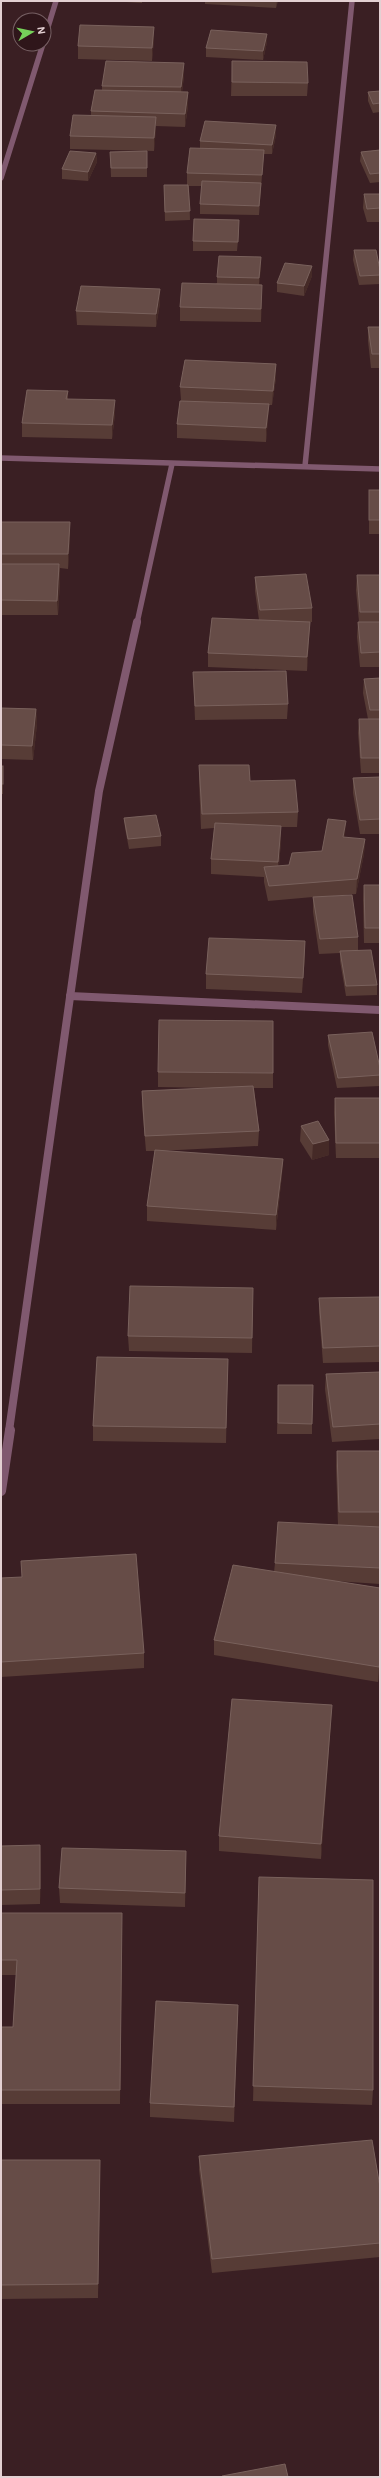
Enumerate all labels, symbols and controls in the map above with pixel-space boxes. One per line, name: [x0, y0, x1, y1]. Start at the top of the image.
north arrow: [12, 12, 52, 52]
text: N: [35, 26, 47, 35]

